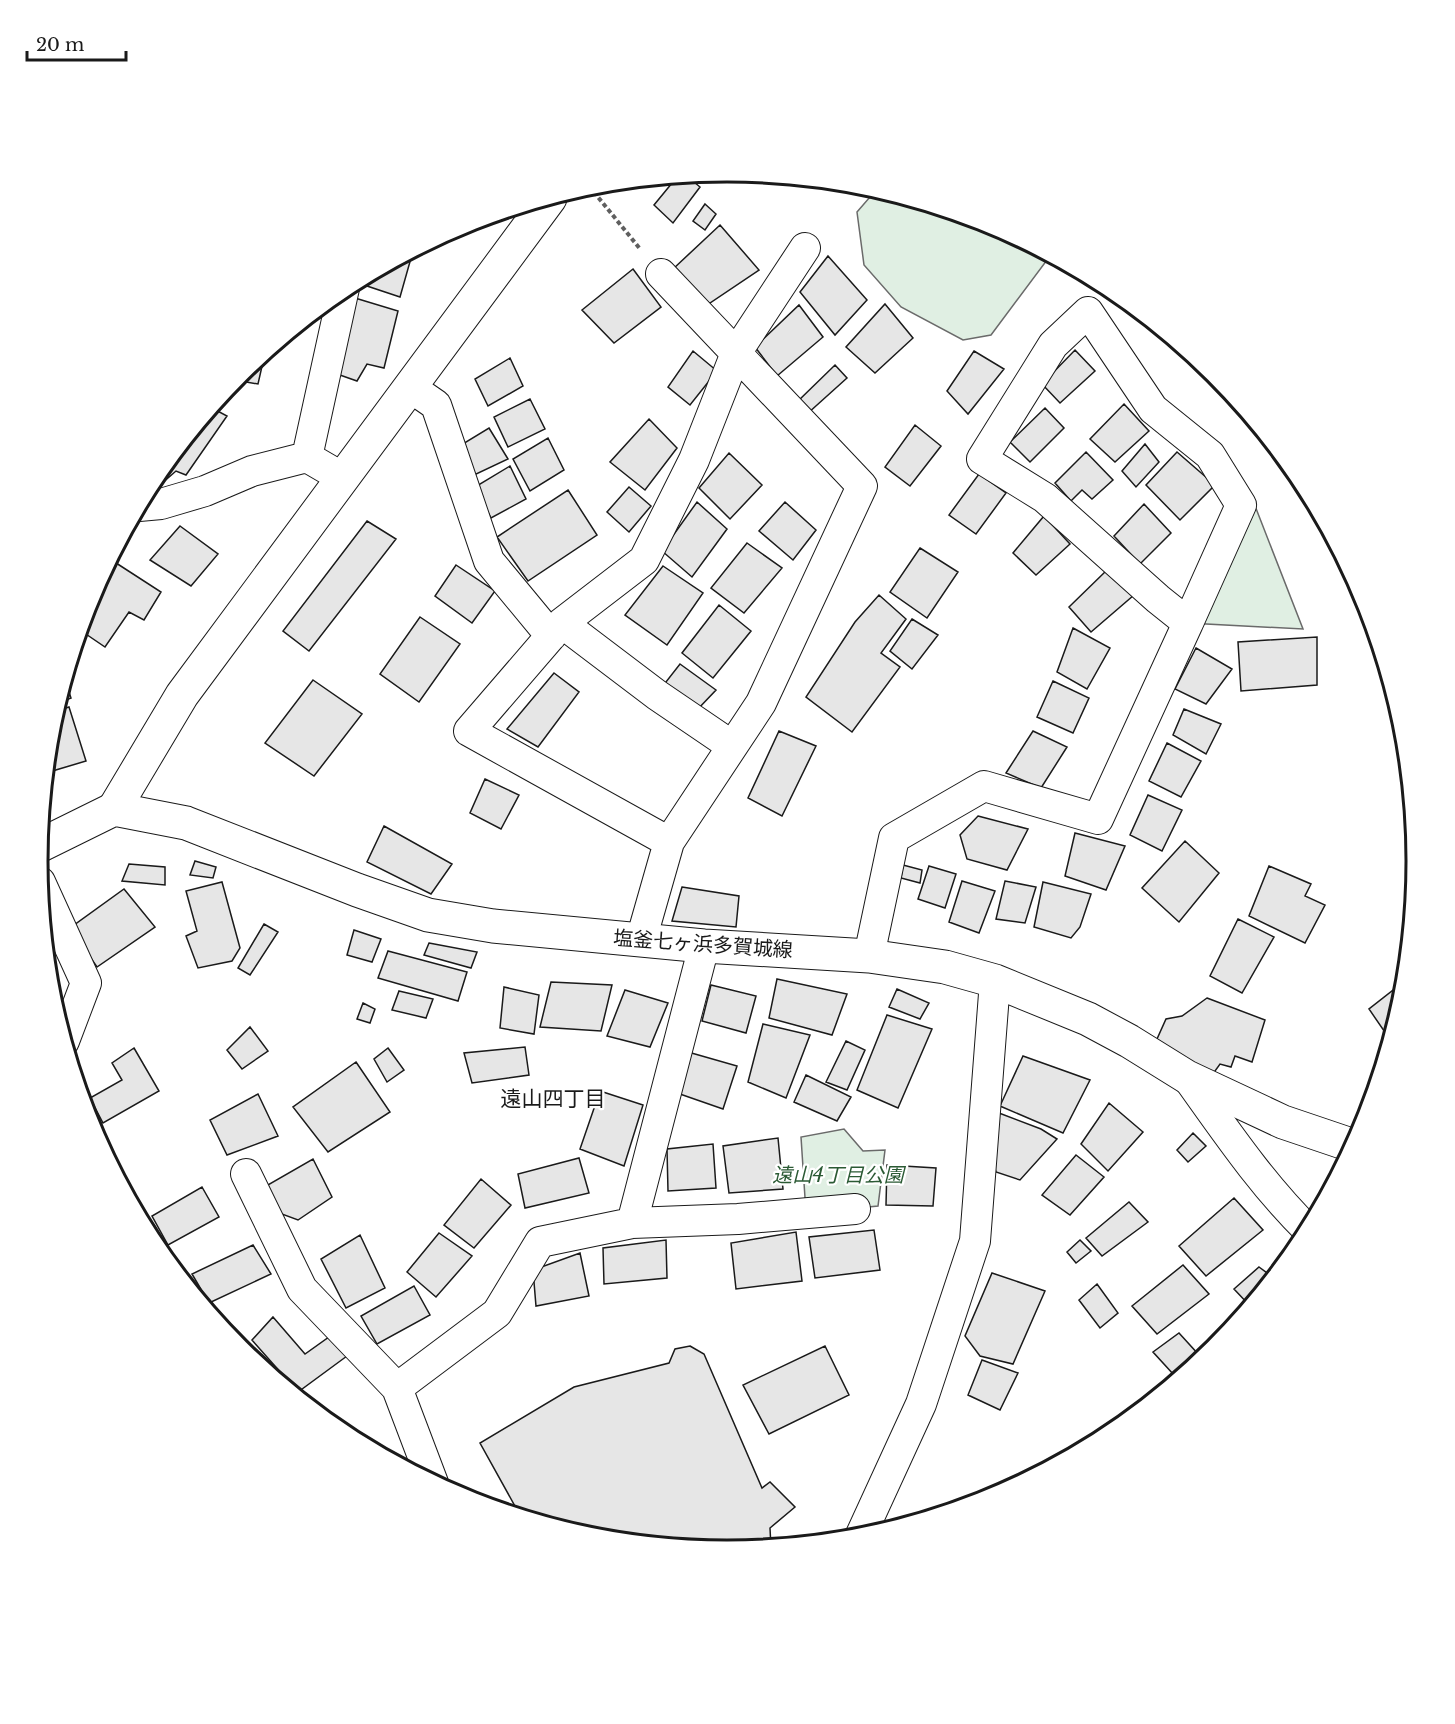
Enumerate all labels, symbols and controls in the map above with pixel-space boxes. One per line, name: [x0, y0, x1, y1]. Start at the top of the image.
scale bar: [27, 24, 126, 62]
text: 20 m: [36, 34, 84, 56]
street label: 塩釜七ヶ浜多賀城線: [612, 926, 794, 962]
district label: 遠山四丁目: [501, 1086, 606, 1112]
park label: 遠山4丁目公園: [772, 1163, 907, 1187]

